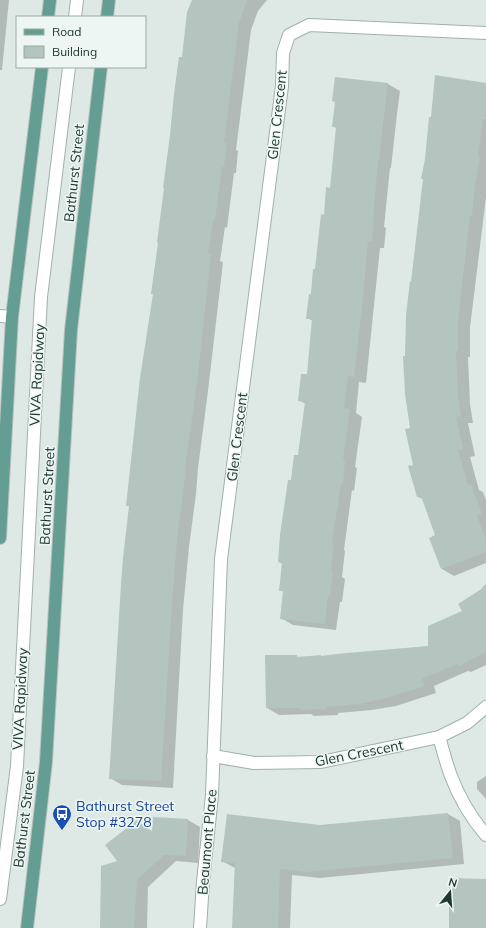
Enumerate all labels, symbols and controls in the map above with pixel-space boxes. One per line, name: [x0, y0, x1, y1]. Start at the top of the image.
legend: [16, 16, 146, 68]
text: Road: [52, 24, 81, 39]
text: Building: [52, 44, 97, 59]
street label: Glen Crescent: [263, 69, 291, 161]
street label: Bathurst Street: [60, 123, 88, 223]
street label: VIVA Rapidway: [25, 323, 49, 427]
street label: Glen Crescent: [223, 391, 251, 483]
street label: Bathurst Street: [35, 446, 59, 546]
street label: VIVA Rapidway: [8, 647, 32, 751]
street label: Glen Crescent: [313, 736, 405, 770]
street label: Bathurst Street: [9, 769, 39, 869]
street label: Beaumont Place: [193, 788, 221, 896]
place label: Bathurst Street Stop #3278: [76, 797, 174, 831]
bus stop icon: Bathurst Street Stop #3278: [51, 803, 73, 831]
north arrow: [430, 872, 470, 912]
text: N: [447, 875, 459, 890]

